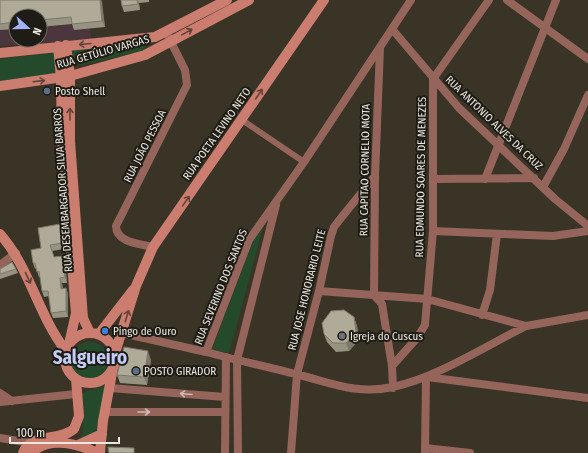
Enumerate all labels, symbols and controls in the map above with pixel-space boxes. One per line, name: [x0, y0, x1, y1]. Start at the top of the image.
north arrow: [8, 8, 48, 48]
text: N: [30, 26, 44, 37]
one-way arrow: [181, 27, 193, 35]
street label: RUA GETÚLIO VARGAS: [55, 31, 151, 71]
one-way arrow: [79, 40, 92, 47]
street label: RUA ANTONIO ALVES DA CRUZ: [443, 73, 545, 173]
one-way arrow: [32, 77, 45, 85]
place label: Posto Shell: [55, 85, 105, 98]
street label: RUA POETA LEVINO NETO: [180, 85, 254, 183]
marker: Posto Shell: [42, 86, 52, 96]
one-way arrow: [256, 88, 264, 100]
street label: RUA EDMUNDO SOARES DE MENEZES: [413, 96, 429, 257]
street label: RUA CAPITAO CORNELIO MOTA: [357, 104, 373, 236]
street label: RUA DESEMBARGADOR SILVA BARROS: [51, 107, 75, 272]
street label: RUA JOÃO PESSOA: [121, 107, 169, 185]
one-way arrow: [66, 108, 74, 121]
one-way arrow: [182, 196, 190, 207]
street label: RUA SEVERINO DOS SANTOS: [192, 227, 250, 347]
street label: RUA JOSE HONORARIO LEITE: [286, 228, 328, 352]
one-way arrow: [25, 272, 32, 284]
one-way arrow: [124, 310, 132, 322]
place label: Pingo de Ouro: [113, 325, 177, 338]
marker: Pingo de Ouro: [100, 326, 110, 336]
place label: Igreja do Cuscus: [350, 330, 423, 343]
marker: Igreja do Cuscus: [337, 331, 347, 341]
district label: Salgueiro: [53, 346, 127, 369]
place label: POSTO GIRADOR: [144, 365, 216, 378]
marker: POSTO GIRADOR: [131, 366, 141, 376]
one-way arrow: [180, 390, 193, 397]
one-way arrow: [137, 408, 150, 416]
scale bar: [10, 419, 119, 445]
text: 100 m: [16, 426, 45, 440]

